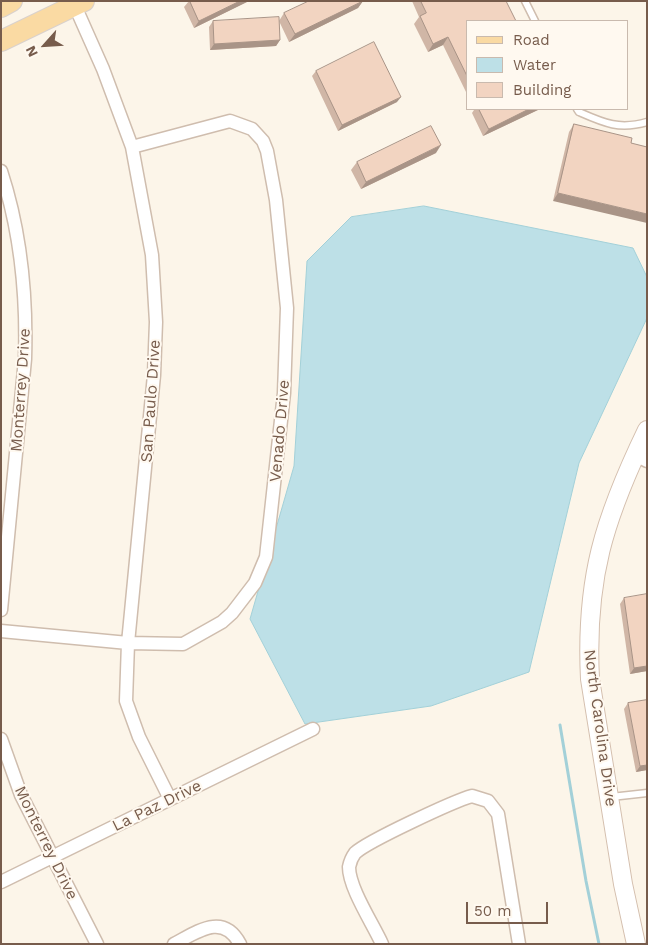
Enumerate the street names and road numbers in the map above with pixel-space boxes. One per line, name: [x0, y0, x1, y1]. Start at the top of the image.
street label: Monterrey Drive: [7, 327, 35, 453]
street label: San Paulo Drive: [137, 339, 165, 463]
street label: Venado Drive: [266, 379, 294, 483]
street label: North Carolina Drive: [579, 648, 621, 808]
street label: La Paz Drive: [109, 776, 205, 836]
street label: Monterrey Drive: [10, 783, 82, 903]

